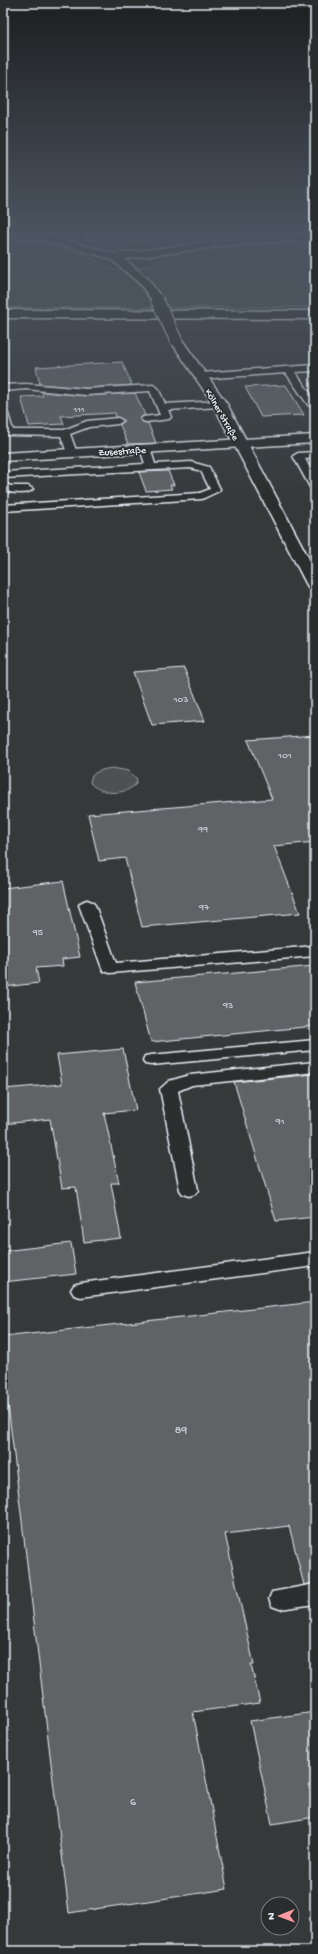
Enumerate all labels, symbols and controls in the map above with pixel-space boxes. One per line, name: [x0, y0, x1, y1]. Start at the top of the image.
street label: Kölner Straße: [202, 387, 241, 444]
house number: 111: [73, 405, 85, 416]
street label: Zusestraße: [98, 445, 147, 459]
house number: 103: [173, 694, 188, 706]
house number: 101: [277, 750, 292, 762]
house number: 99: [197, 824, 208, 836]
house number: 97: [198, 902, 210, 914]
house number: 95: [32, 927, 43, 939]
house number: 93: [222, 1000, 233, 1012]
house number: 91: [274, 1116, 285, 1128]
house number: 89: [175, 1424, 187, 1438]
house number: 6: [130, 1796, 137, 1810]
north arrow: [260, 1896, 300, 1936]
text: N: [266, 1912, 278, 1920]

